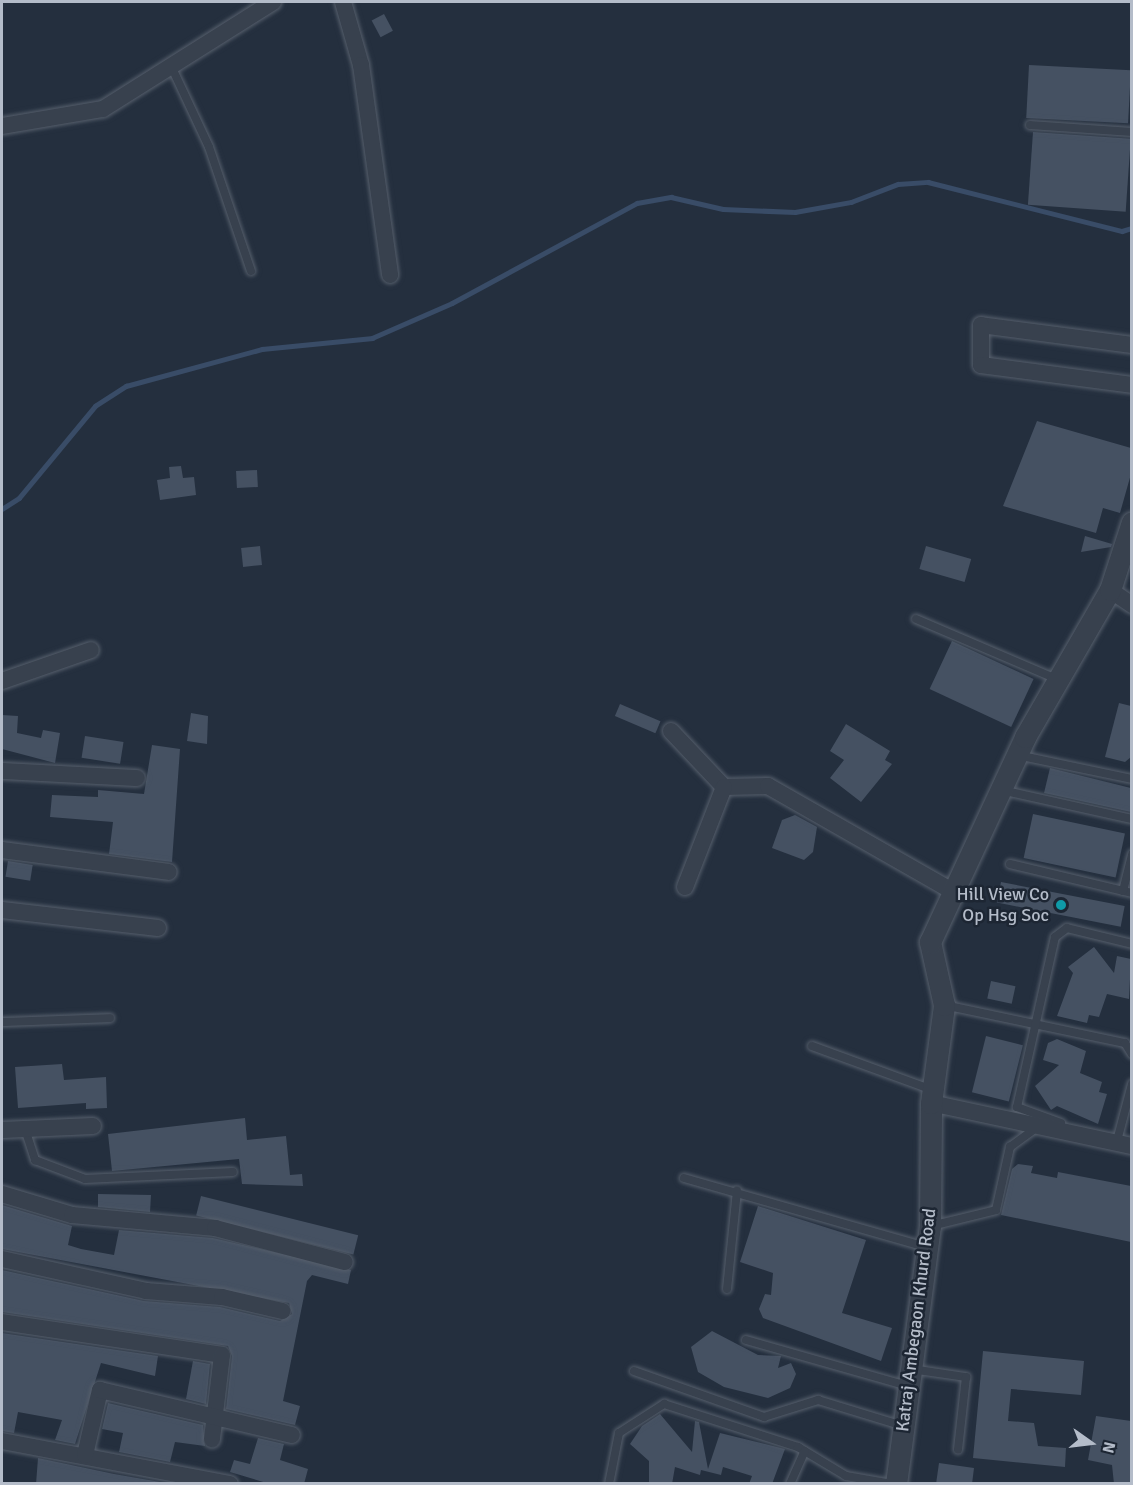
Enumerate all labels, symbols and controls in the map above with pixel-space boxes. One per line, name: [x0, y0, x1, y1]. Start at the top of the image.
place label: Hill View Co Op Hsg Soc: [957, 884, 1049, 926]
marker: Hill View Co Op Hsg Soc: [1054, 898, 1068, 912]
street label: Katraj Ambegaon Khurd Road: [892, 1207, 940, 1433]
north arrow: [1061, 1413, 1121, 1473]
text: N: [1097, 1440, 1120, 1455]

